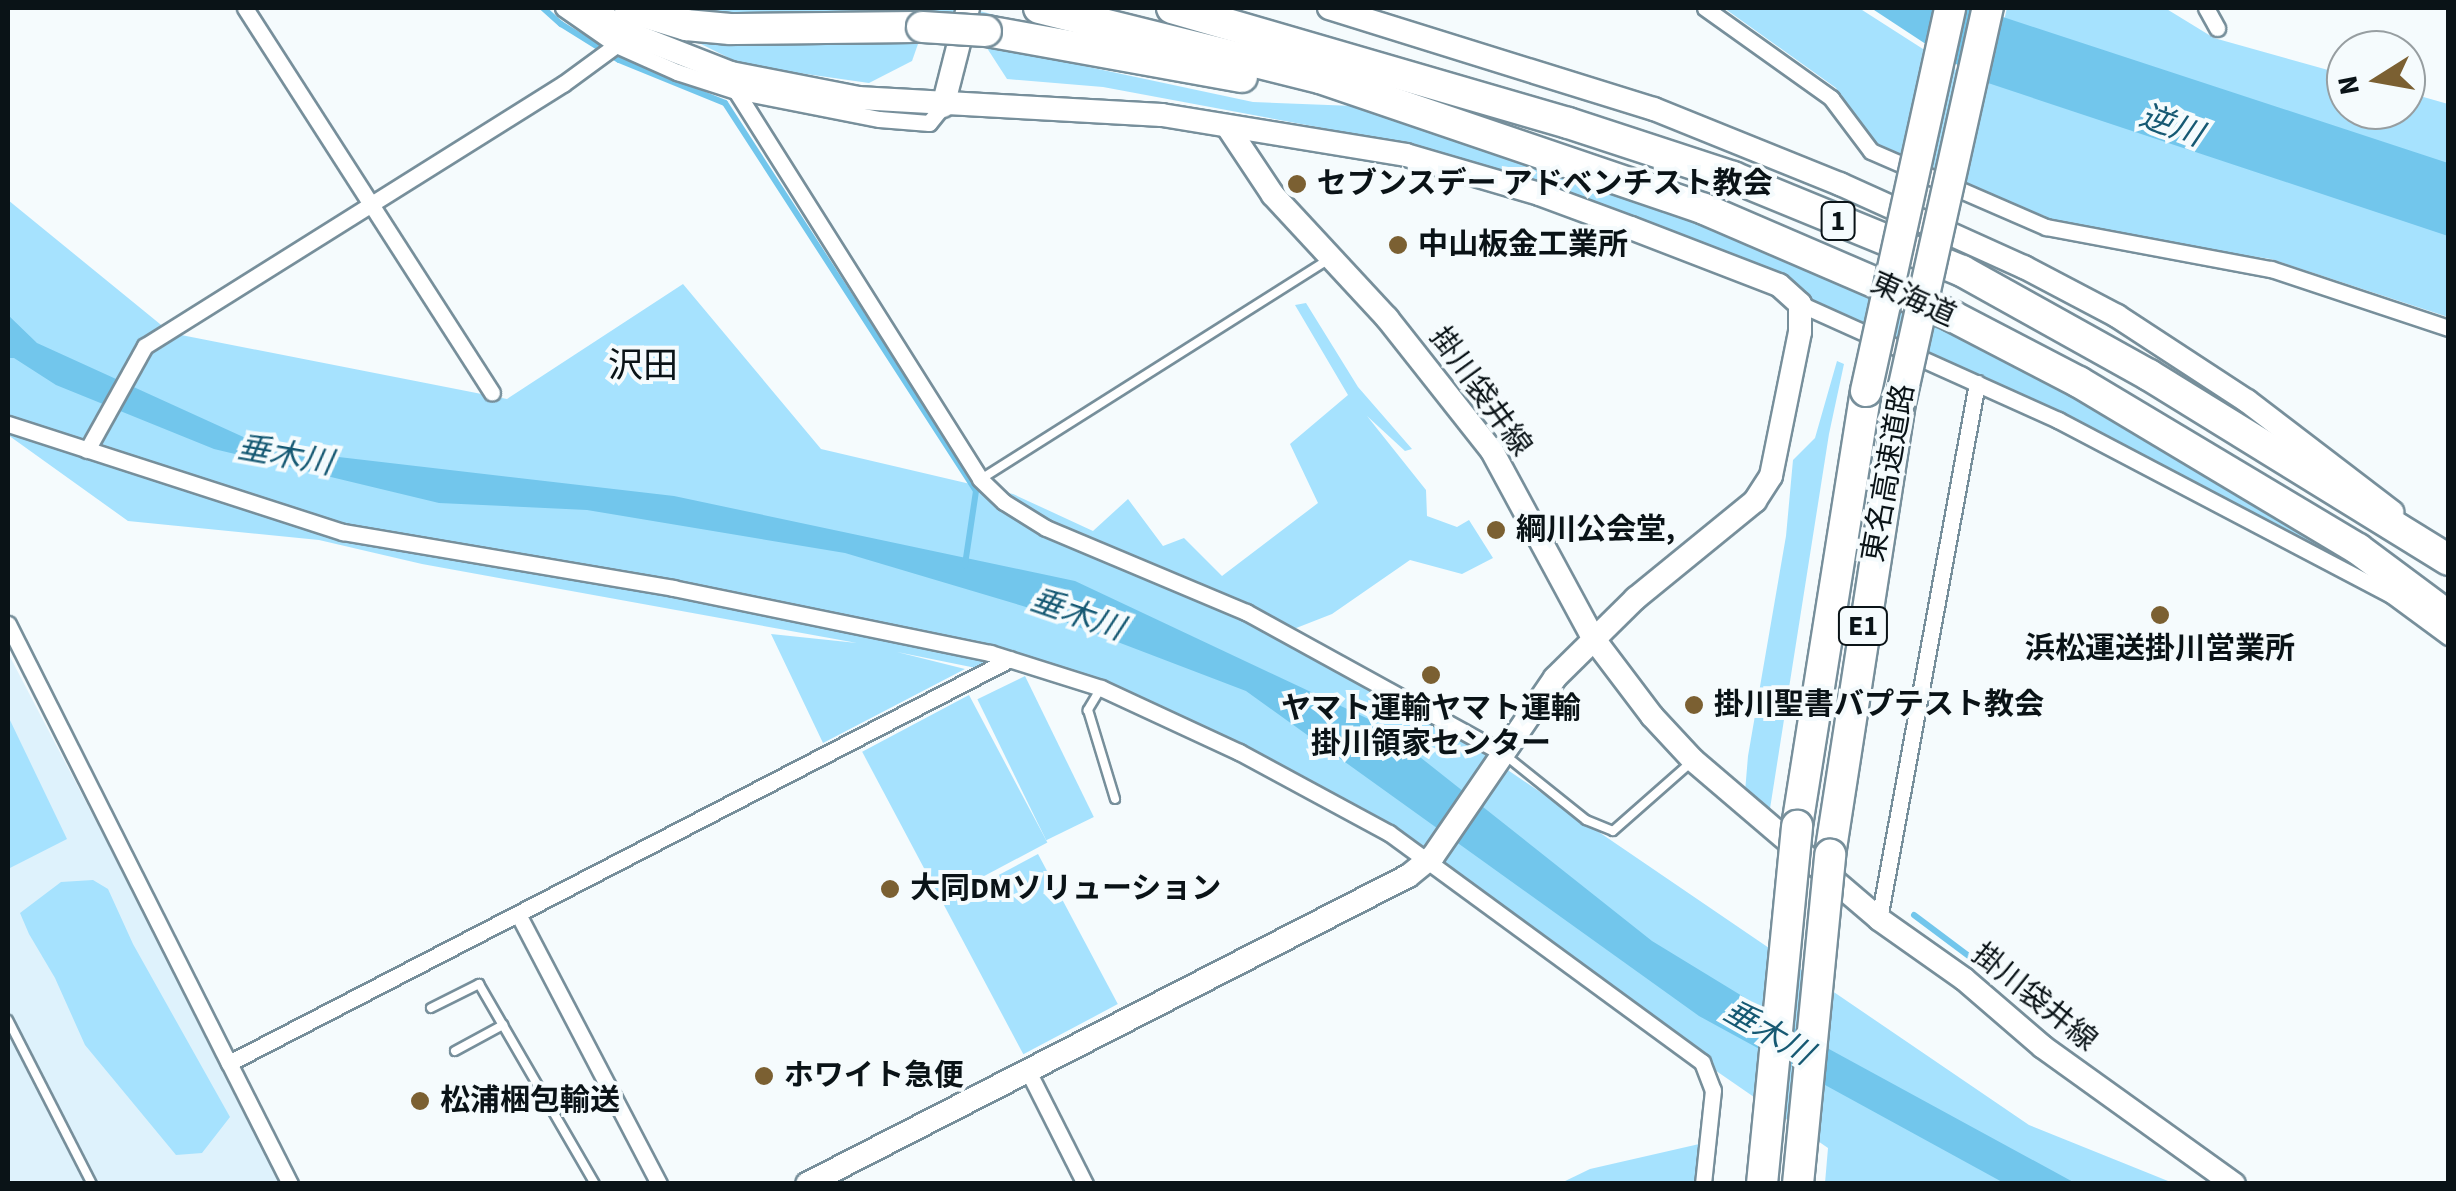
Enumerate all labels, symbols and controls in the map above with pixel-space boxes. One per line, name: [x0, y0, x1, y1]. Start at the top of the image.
north arrow: [2326, 30, 2426, 130]
text: N: [2327, 72, 2370, 98]
water label: 逆川: [2134, 97, 2208, 155]
place label: セブンスデー アドベンチスト教会: [1317, 166, 1773, 202]
marker: セブンスデー アドベンチスト教会: [1286, 173, 1308, 195]
road number: 1: [1820, 198, 1856, 244]
place label: 中山板金工業所: [1418, 227, 1628, 263]
marker: 中山板金工業所: [1387, 234, 1409, 256]
street label: 東海道: [1865, 265, 1961, 335]
street label: 掛川袋井線: [1421, 321, 1539, 463]
district label: 沢田: [608, 345, 678, 387]
street label: 東名高速道路: [1856, 381, 1922, 565]
water label: 垂木川: [234, 429, 336, 483]
place label: 綱川公会堂,: [1516, 512, 1675, 548]
marker: 綱川公会堂,: [1485, 519, 1507, 541]
water label: 垂木川: [1025, 581, 1129, 649]
road number: E1: [1836, 603, 1890, 649]
marker: 浜松運送掛川営業所: [2149, 604, 2171, 626]
place label: 浜松運送掛川営業所: [2025, 631, 2295, 667]
marker: ヤマト運輸ヤマト運輸 掛川領家センター: [1420, 664, 1442, 686]
place label: 掛川聖書バプテスト教会: [1714, 687, 2044, 723]
place label: ヤマト運輸ヤマト運輸 掛川領家センター: [1281, 691, 1581, 762]
marker: 掛川聖書バプテスト教会: [1683, 694, 1705, 716]
place label: 大同DMソリューション: [910, 871, 1222, 907]
marker: 大同DMソリューション: [879, 878, 901, 900]
street label: 掛川袋井線: [1964, 937, 2104, 1059]
water label: 垂木川: [1717, 992, 1819, 1074]
place label: ホワイト急便: [784, 1058, 964, 1094]
marker: ホワイト急便: [753, 1065, 775, 1087]
place label: 松浦梱包輸送: [440, 1083, 620, 1119]
marker: 松浦梱包輸送: [409, 1090, 431, 1112]

